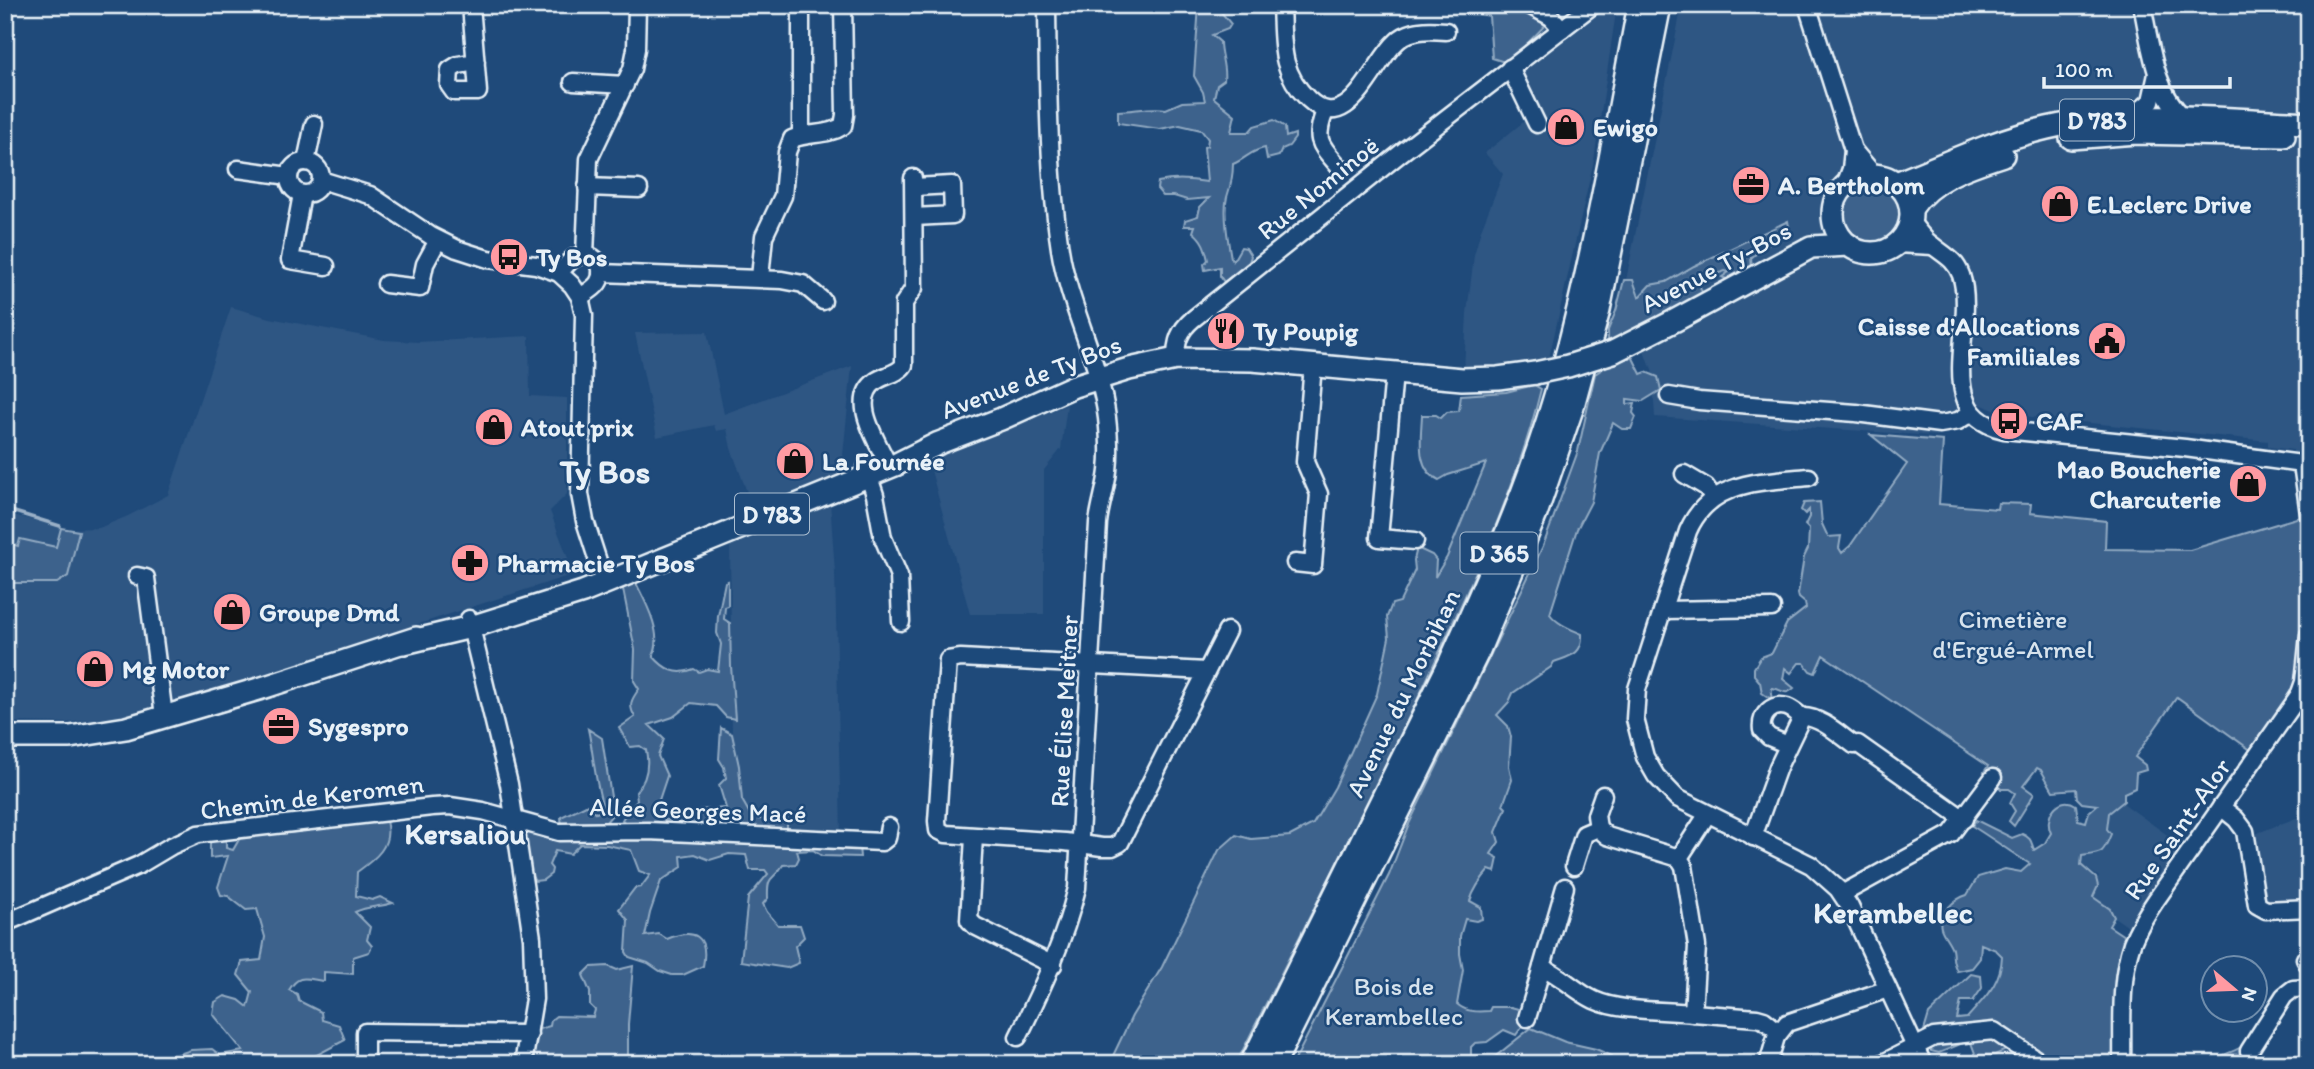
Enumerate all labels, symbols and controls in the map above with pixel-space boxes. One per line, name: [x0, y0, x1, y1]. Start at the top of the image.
scale bar: [2044, 46, 2230, 90]
text: 100 m: [2055, 57, 2113, 82]
road number: D 783: [2060, 100, 2134, 140]
shop icon: Ewigo: [1545, 106, 1587, 148]
place label: Ewigo: [1593, 111, 1658, 143]
street label: Rue Nominoë: [1251, 129, 1385, 247]
office icon: A. Bertholom: [1730, 164, 1772, 206]
place label: A. Bertholom: [1777, 169, 1926, 201]
shop icon: E.Leclerc Drive: [2039, 183, 2081, 225]
place label: E.Leclerc Drive: [2087, 188, 2252, 220]
street label: Avenue Ty-Bos: [1635, 214, 1797, 320]
bus stop icon: Ty Bos: [488, 236, 530, 278]
place label: Ty Bos: [535, 241, 607, 273]
restaurant icon: Ty Poupig: [1205, 310, 1247, 352]
place label: Caisse d'Allocations Familiales: [1858, 310, 2080, 372]
place label: Ty Poupig: [1252, 315, 1359, 347]
public building icon: Caisse d'Allocations Familiales: [2086, 320, 2128, 362]
street label: Avenue de Ty Bos: [936, 328, 1126, 426]
bus stop icon: CAF: [1988, 400, 2030, 442]
place label: CAF: [2036, 405, 2083, 437]
shop icon: Atout prix: [473, 406, 515, 448]
place label: Atout prix: [520, 411, 634, 443]
shop icon: La Fournée: [774, 440, 816, 482]
place label: La Fournée: [822, 445, 945, 477]
district label: Ty Bos: [559, 452, 650, 491]
place label: Mao Boucherie Charcuterie: [2057, 453, 2221, 515]
shop icon: Mao Boucherie Charcuterie: [2227, 463, 2269, 505]
road number: D 783: [735, 494, 809, 534]
road number: D 365: [1460, 532, 1538, 574]
pharmacy icon: Pharmacie Ty Bos: [449, 542, 491, 584]
place label: Pharmacie Ty Bos: [497, 547, 695, 579]
street label: Avenue du Morbihan: [1339, 583, 1467, 802]
shop icon: Groupe Dmd: [211, 591, 253, 633]
place label: Groupe Dmd: [259, 596, 400, 628]
park label: Cimetière d'Ergué-Armel: [1932, 603, 2094, 665]
street label: Rue Élise Meitner: [1043, 614, 1085, 808]
shop icon: Mg Motor: [74, 648, 116, 690]
place label: Mg Motor: [122, 653, 230, 685]
office icon: Sygespro: [260, 705, 302, 747]
place label: Sygespro: [308, 710, 409, 742]
street label: Rue Saint-Alor: [2116, 752, 2238, 906]
street label: Chemin de Keromen: [198, 767, 426, 827]
street label: Allée Georges Macé: [589, 790, 807, 830]
district label: Kersaliou: [404, 815, 526, 852]
district label: Kerambellec: [1813, 894, 1973, 931]
north arrow: [2198, 954, 2268, 1024]
park label: Bois de Kerambellec: [1325, 970, 1463, 1032]
text: N: [2237, 985, 2263, 1004]

